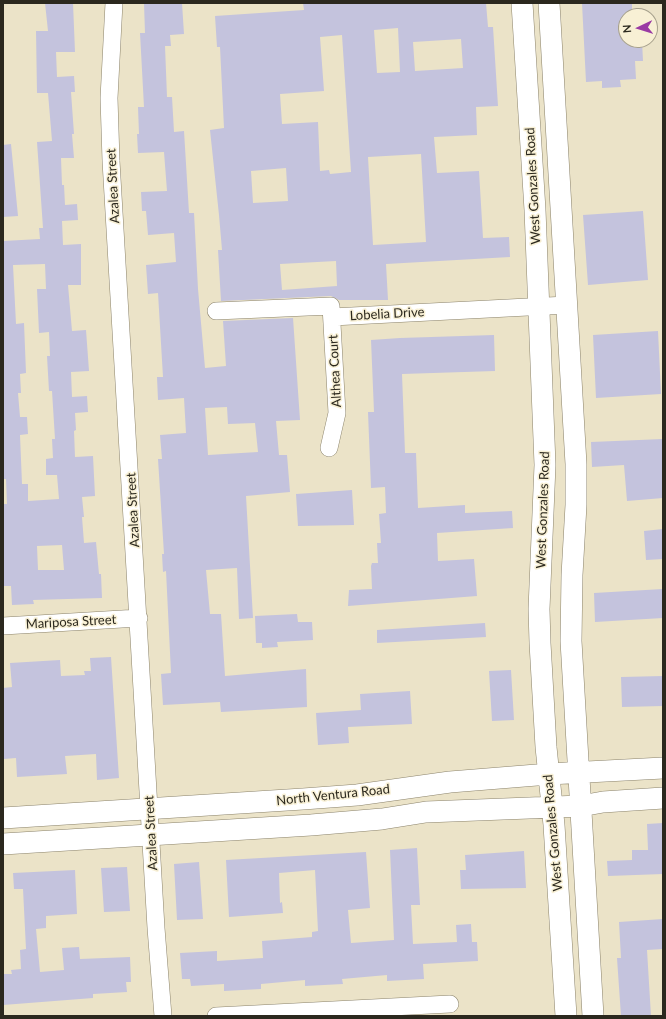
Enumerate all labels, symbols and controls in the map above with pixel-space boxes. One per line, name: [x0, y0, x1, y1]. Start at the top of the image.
north arrow: [618, 8, 658, 48]
text: N: [620, 24, 633, 33]
street label: West Gonzales Road: [522, 127, 544, 245]
street label: Azalea Street: [103, 148, 123, 224]
street label: Lobelia Drive: [349, 304, 425, 324]
street label: Althea Court: [325, 334, 345, 408]
street label: West Gonzales Road: [533, 451, 553, 569]
street label: Azalea Street: [123, 472, 143, 548]
street label: Mariposa Street: [25, 612, 117, 632]
street label: West Gonzales Road: [540, 774, 566, 892]
street label: North Ventura Road: [275, 781, 391, 809]
street label: Azalea Street: [141, 795, 161, 871]

